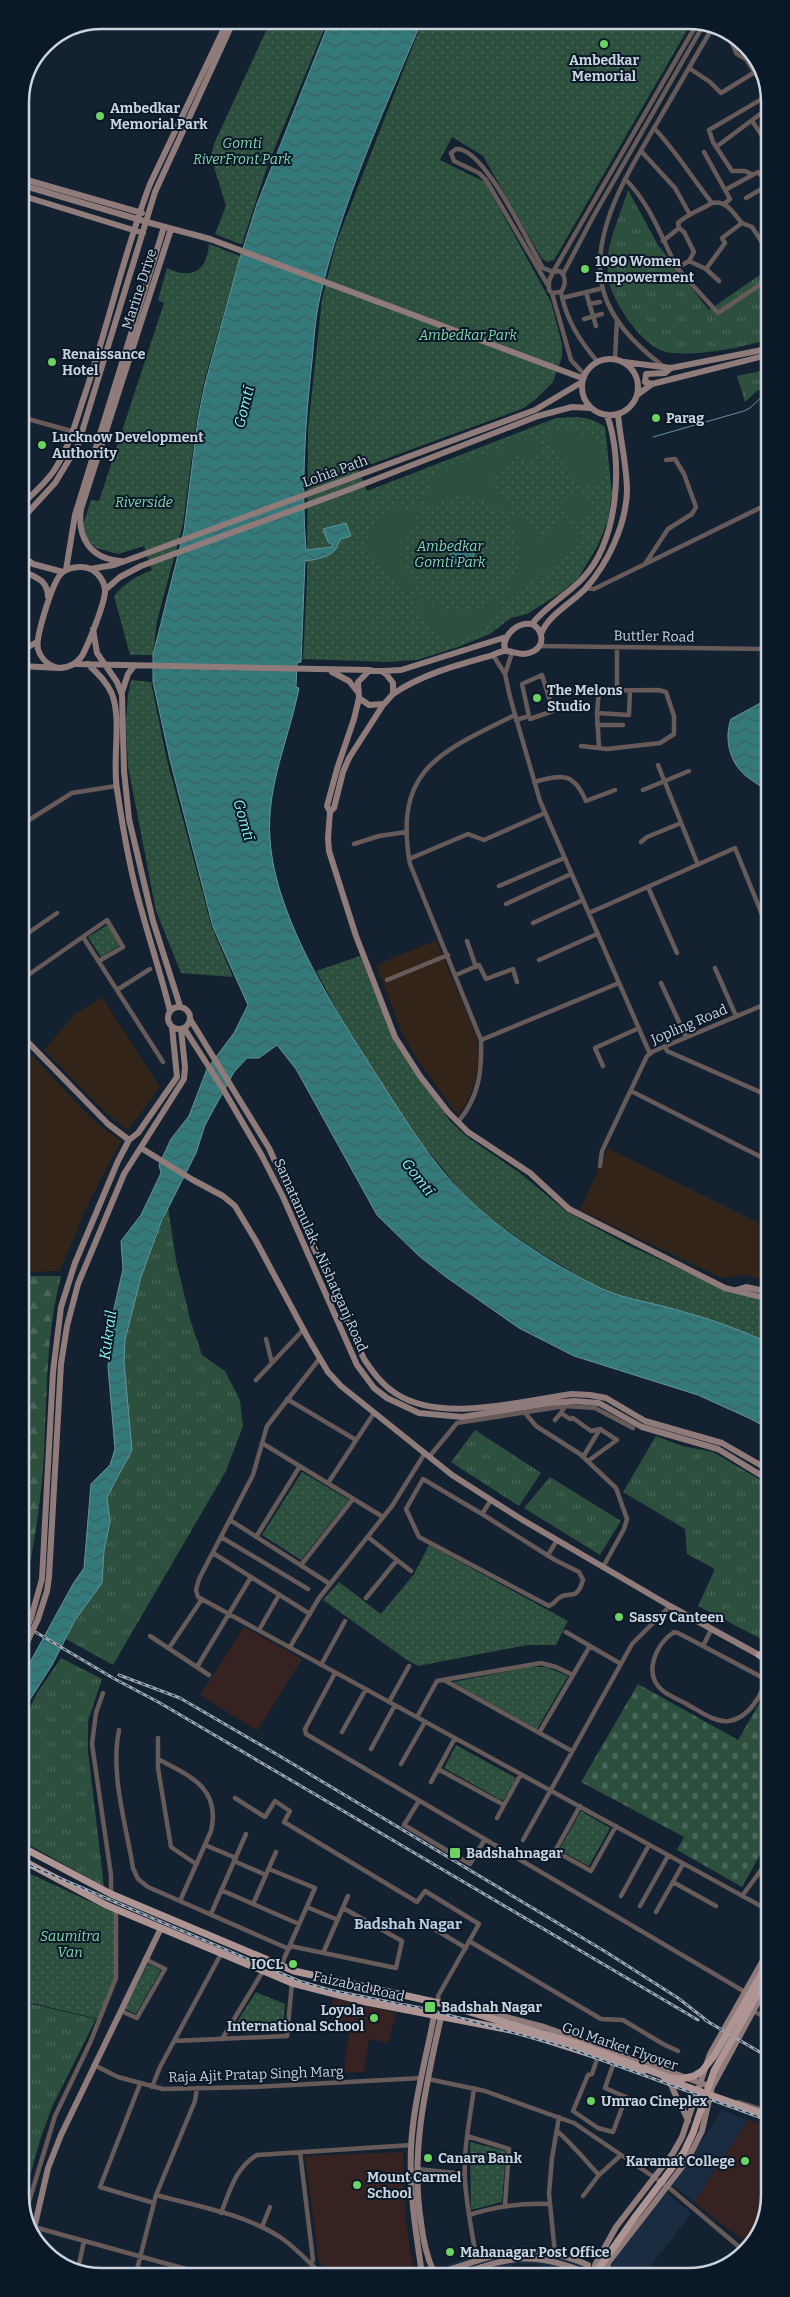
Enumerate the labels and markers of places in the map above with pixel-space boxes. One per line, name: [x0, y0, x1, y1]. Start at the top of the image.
marker: Ambedkar Memorial: [598, 38, 610, 50]
place label: Ambedkar Memorial: [569, 52, 639, 85]
place label: Ambedkar Memorial Park: [110, 100, 208, 133]
marker: Ambedkar Memorial Park: [94, 110, 106, 122]
place label: 1090 Women Empowerment: [595, 253, 695, 286]
marker: 1090 Women Empowerment: [579, 263, 591, 275]
place label: Renaissance Hotel: [62, 346, 146, 379]
marker: Renaissance Hotel: [46, 356, 58, 368]
place label: Parag: [666, 410, 704, 427]
marker: Parag: [650, 412, 662, 424]
place label: Lucknow Development Authority: [52, 429, 204, 462]
marker: Lucknow Development Authority: [36, 439, 48, 451]
place label: The Melons Studio: [547, 682, 623, 715]
marker: The Melons Studio: [531, 692, 543, 704]
place label: Sassy Canteen: [629, 1609, 724, 1626]
marker: Sassy Canteen: [613, 1611, 625, 1623]
place label: Badshahnagar: [466, 1845, 563, 1862]
marker: Badshahnagar: [448, 1846, 462, 1860]
place label: IOCL: [251, 1956, 283, 1973]
marker: IOCL: [287, 1958, 299, 1970]
place label: Badshah Nagar: [441, 1999, 542, 2016]
marker: Badshah Nagar: [423, 2000, 437, 2014]
place label: Loyola International School: [227, 2002, 365, 2035]
marker: Loyola International School: [368, 2012, 380, 2024]
place label: Umrao Cineplex: [601, 2093, 707, 2110]
marker: Umrao Cineplex: [585, 2095, 597, 2107]
place label: Canara Bank: [438, 2150, 523, 2167]
marker: Canara Bank: [422, 2152, 434, 2164]
place label: Karamat College: [626, 2153, 735, 2170]
marker: Karamat College: [739, 2155, 751, 2167]
place label: Mount Carmel School: [367, 2169, 462, 2202]
marker: Mount Carmel School: [351, 2179, 363, 2191]
place label: Mahanagar Post Office: [460, 2244, 610, 2261]
marker: Mahanagar Post Office: [444, 2246, 456, 2258]

